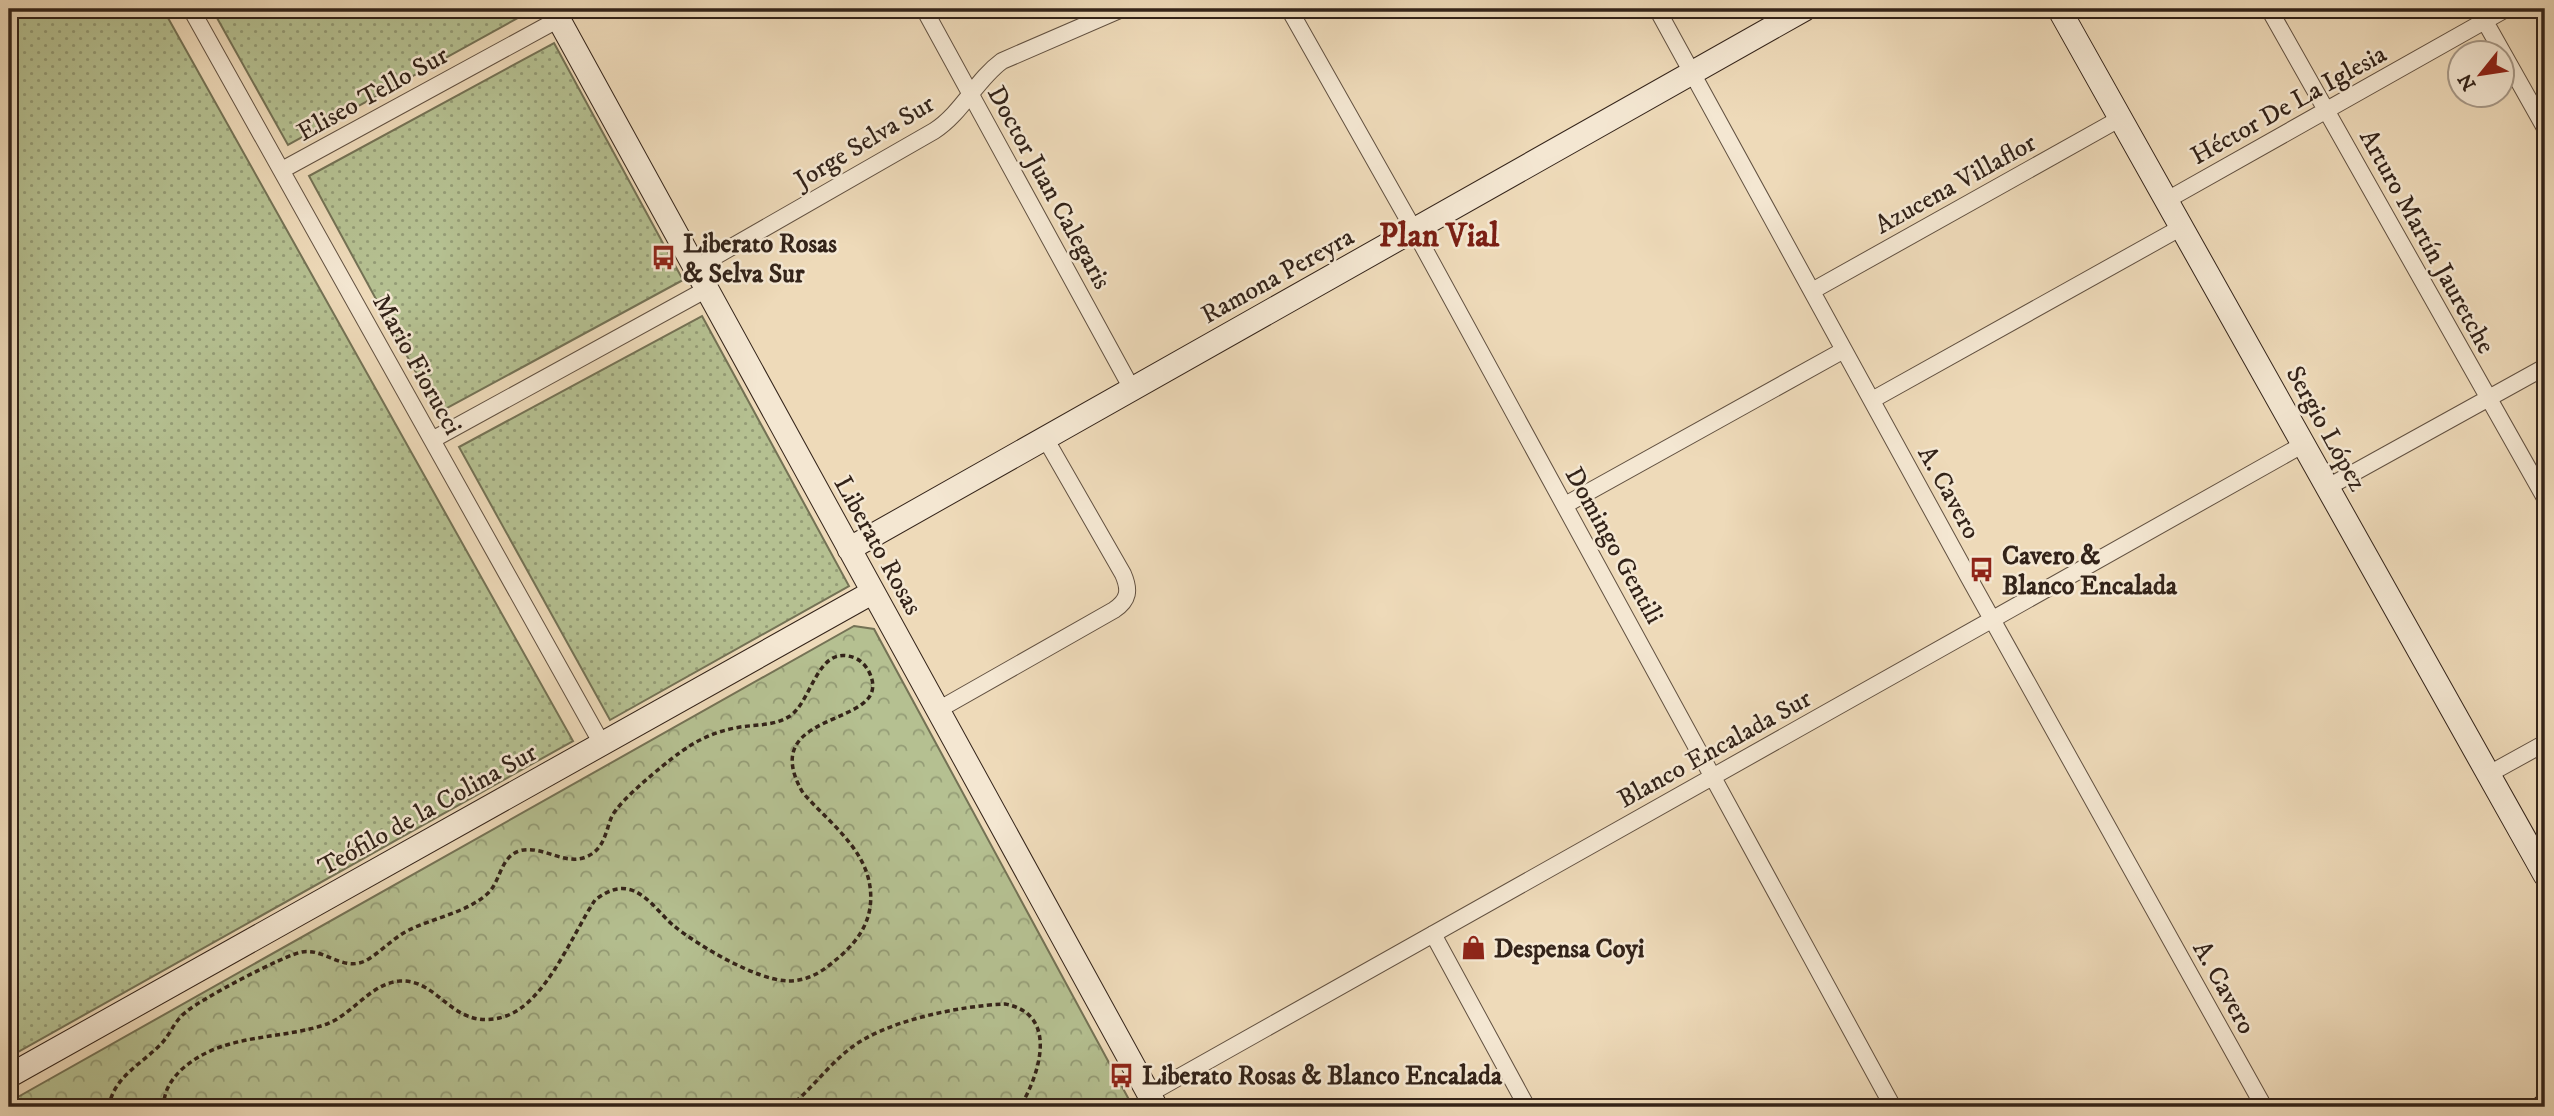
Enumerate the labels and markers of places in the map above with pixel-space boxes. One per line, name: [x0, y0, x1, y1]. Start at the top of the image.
place label: Liberato Rosas & Selva Sur: [683, 228, 837, 291]
bus stop icon: Liberato Rosas & Selva Sur: [649, 244, 677, 272]
place label: Cavero & Blanco Encalada: [2002, 540, 2178, 603]
bus stop icon: Cavero & Blanco Encalada: [1968, 556, 1996, 584]
place label: Despensa Coyi: [1494, 933, 1645, 966]
shop icon: Despensa Coyi: [1460, 934, 1488, 962]
place label: Liberato Rosas & Blanco Encalada: [1142, 1060, 1503, 1093]
bus stop icon: Liberato Rosas & Blanco Encalada: [1108, 1061, 1136, 1089]

